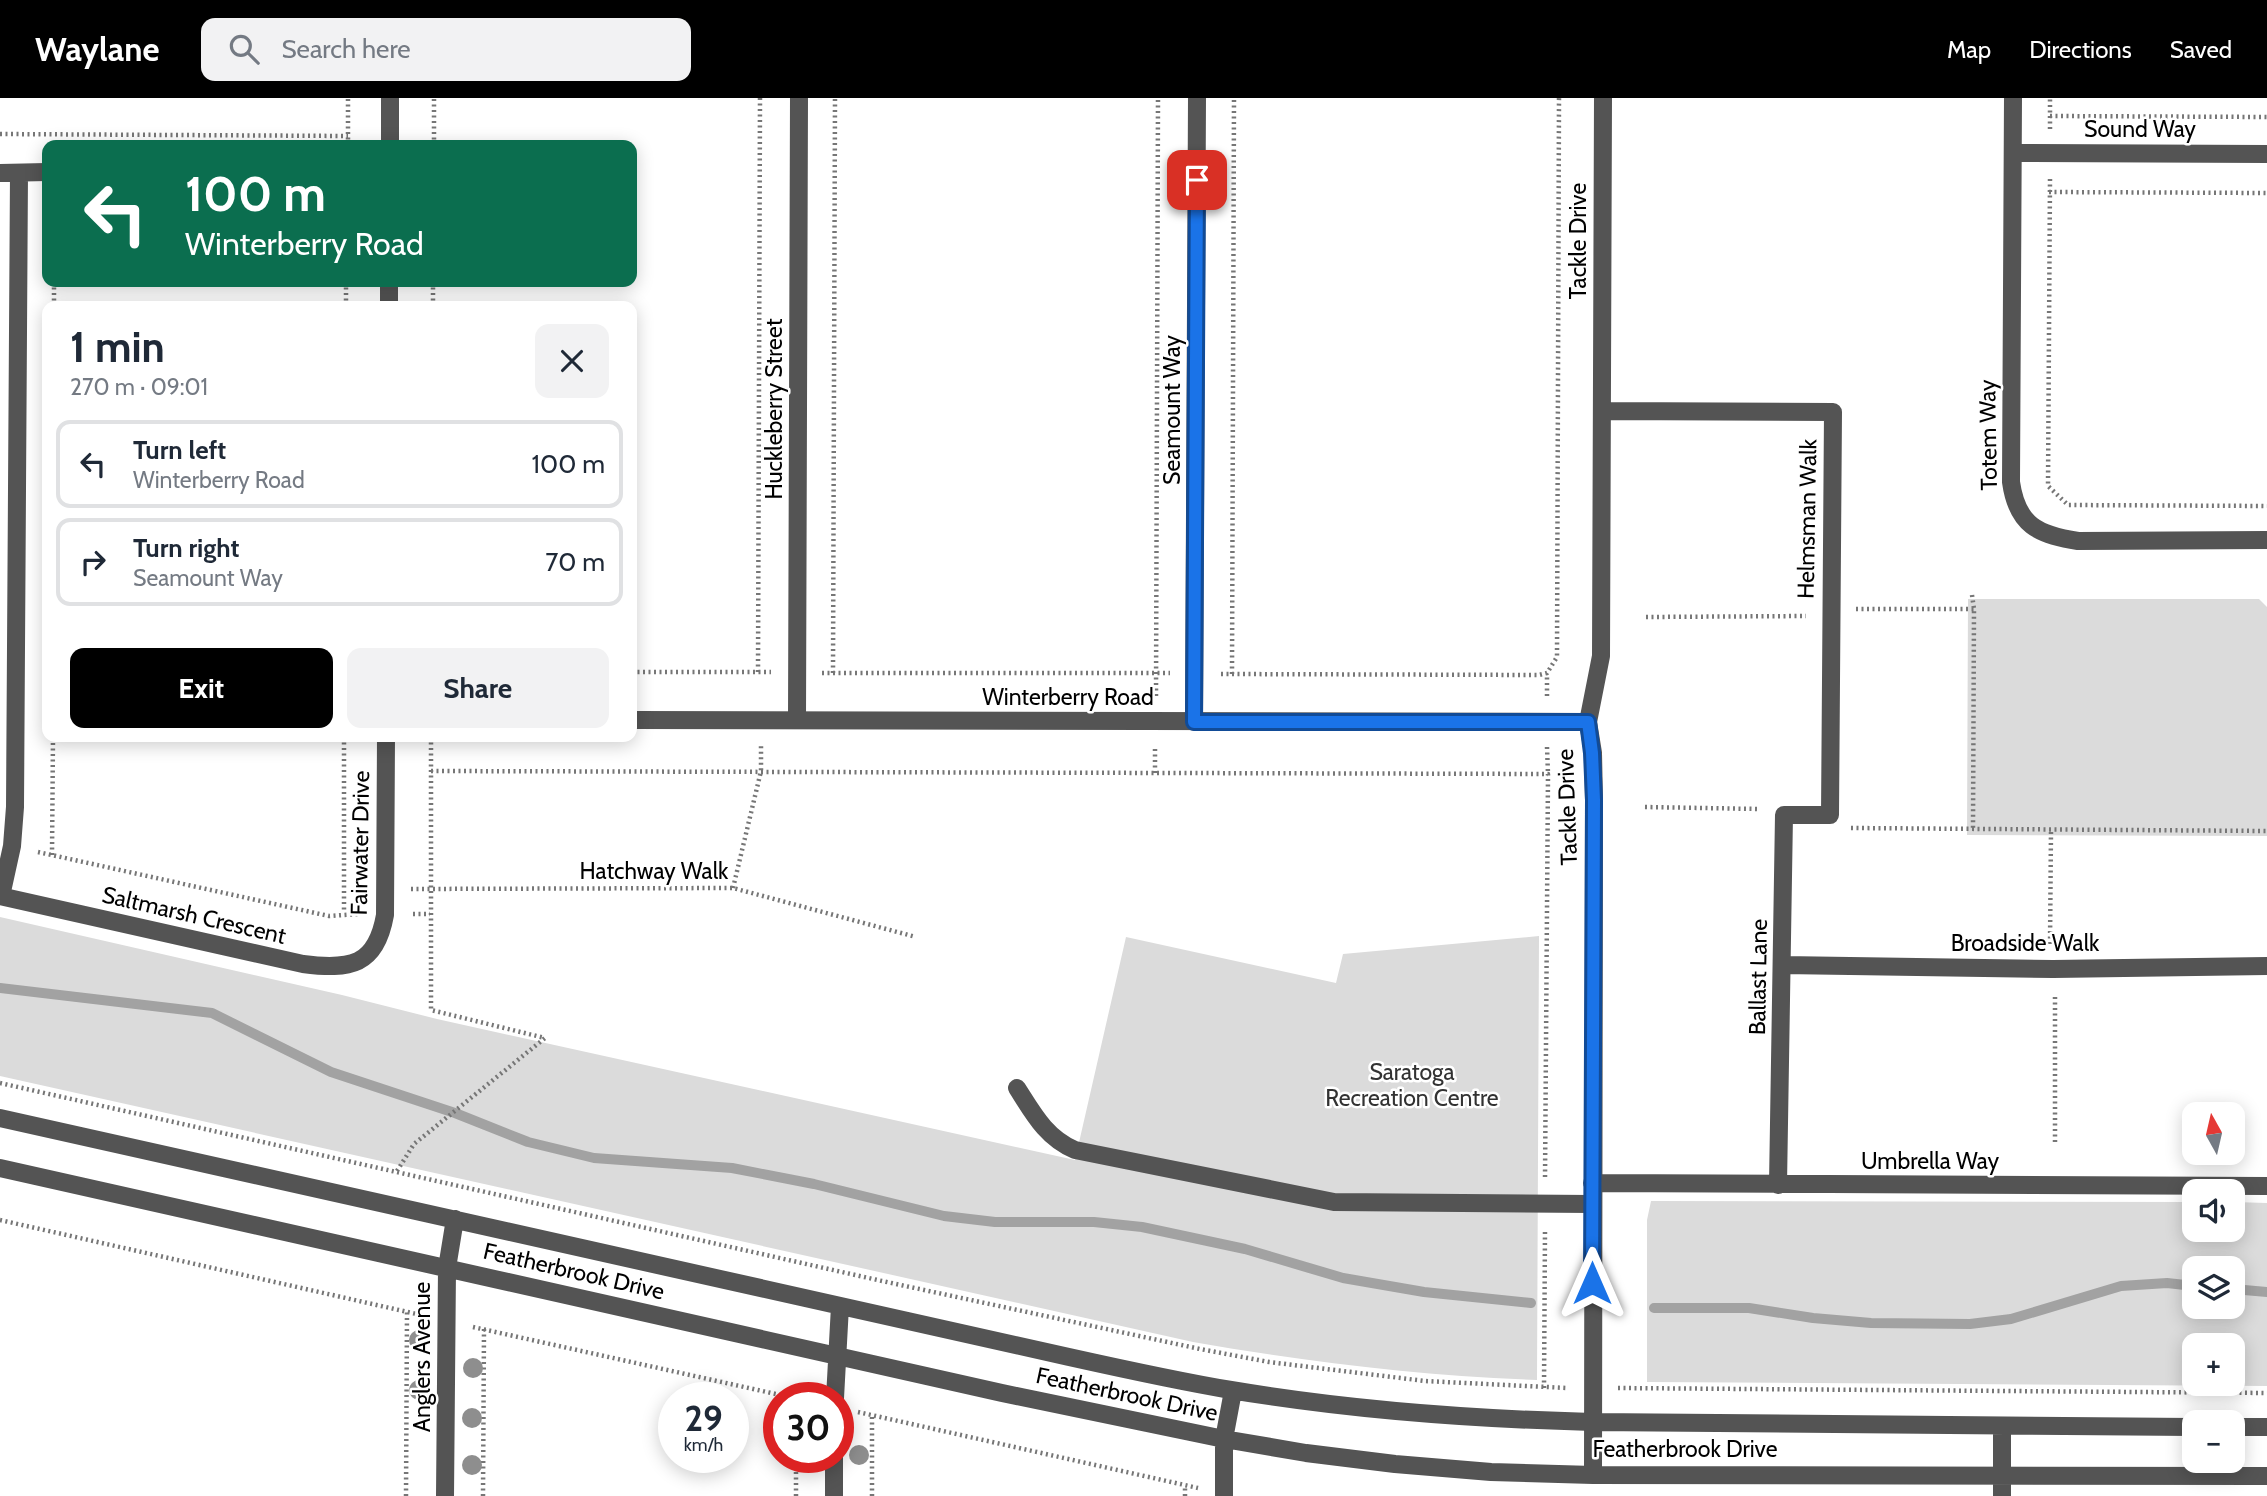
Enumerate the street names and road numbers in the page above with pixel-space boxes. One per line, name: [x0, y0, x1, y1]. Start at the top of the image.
street label: Sound Way: [2084, 115, 2196, 143]
street label: Tackle Drive: [1564, 183, 1592, 299]
street label: Huckleberry Street: [760, 318, 788, 499]
street label: Seamount Way: [1158, 335, 1186, 485]
street label: Totem Way: [1973, 379, 2003, 491]
street label: Helmsman Walk: [1792, 438, 1822, 599]
street label: Winterberry Road: [982, 683, 1154, 711]
street label: Tackle Drive: [1551, 748, 1583, 866]
street label: Fairwater Drive: [345, 770, 375, 916]
street label: Hatchway Walk: [580, 857, 729, 885]
street label: Saltmarsh Crescent: [99, 880, 289, 950]
street label: Ballast Lane: [1743, 918, 1773, 1035]
street label: Broadside Walk: [1951, 929, 2100, 957]
street label: Umbrella Way: [1861, 1147, 1999, 1175]
street label: Featherbrook Drive: [481, 1237, 667, 1305]
street label: Anglers Avenue: [408, 1282, 436, 1432]
street label: Featherbrook Drive: [1034, 1361, 1221, 1427]
street label: Featherbrook Drive: [1593, 1435, 1778, 1463]

